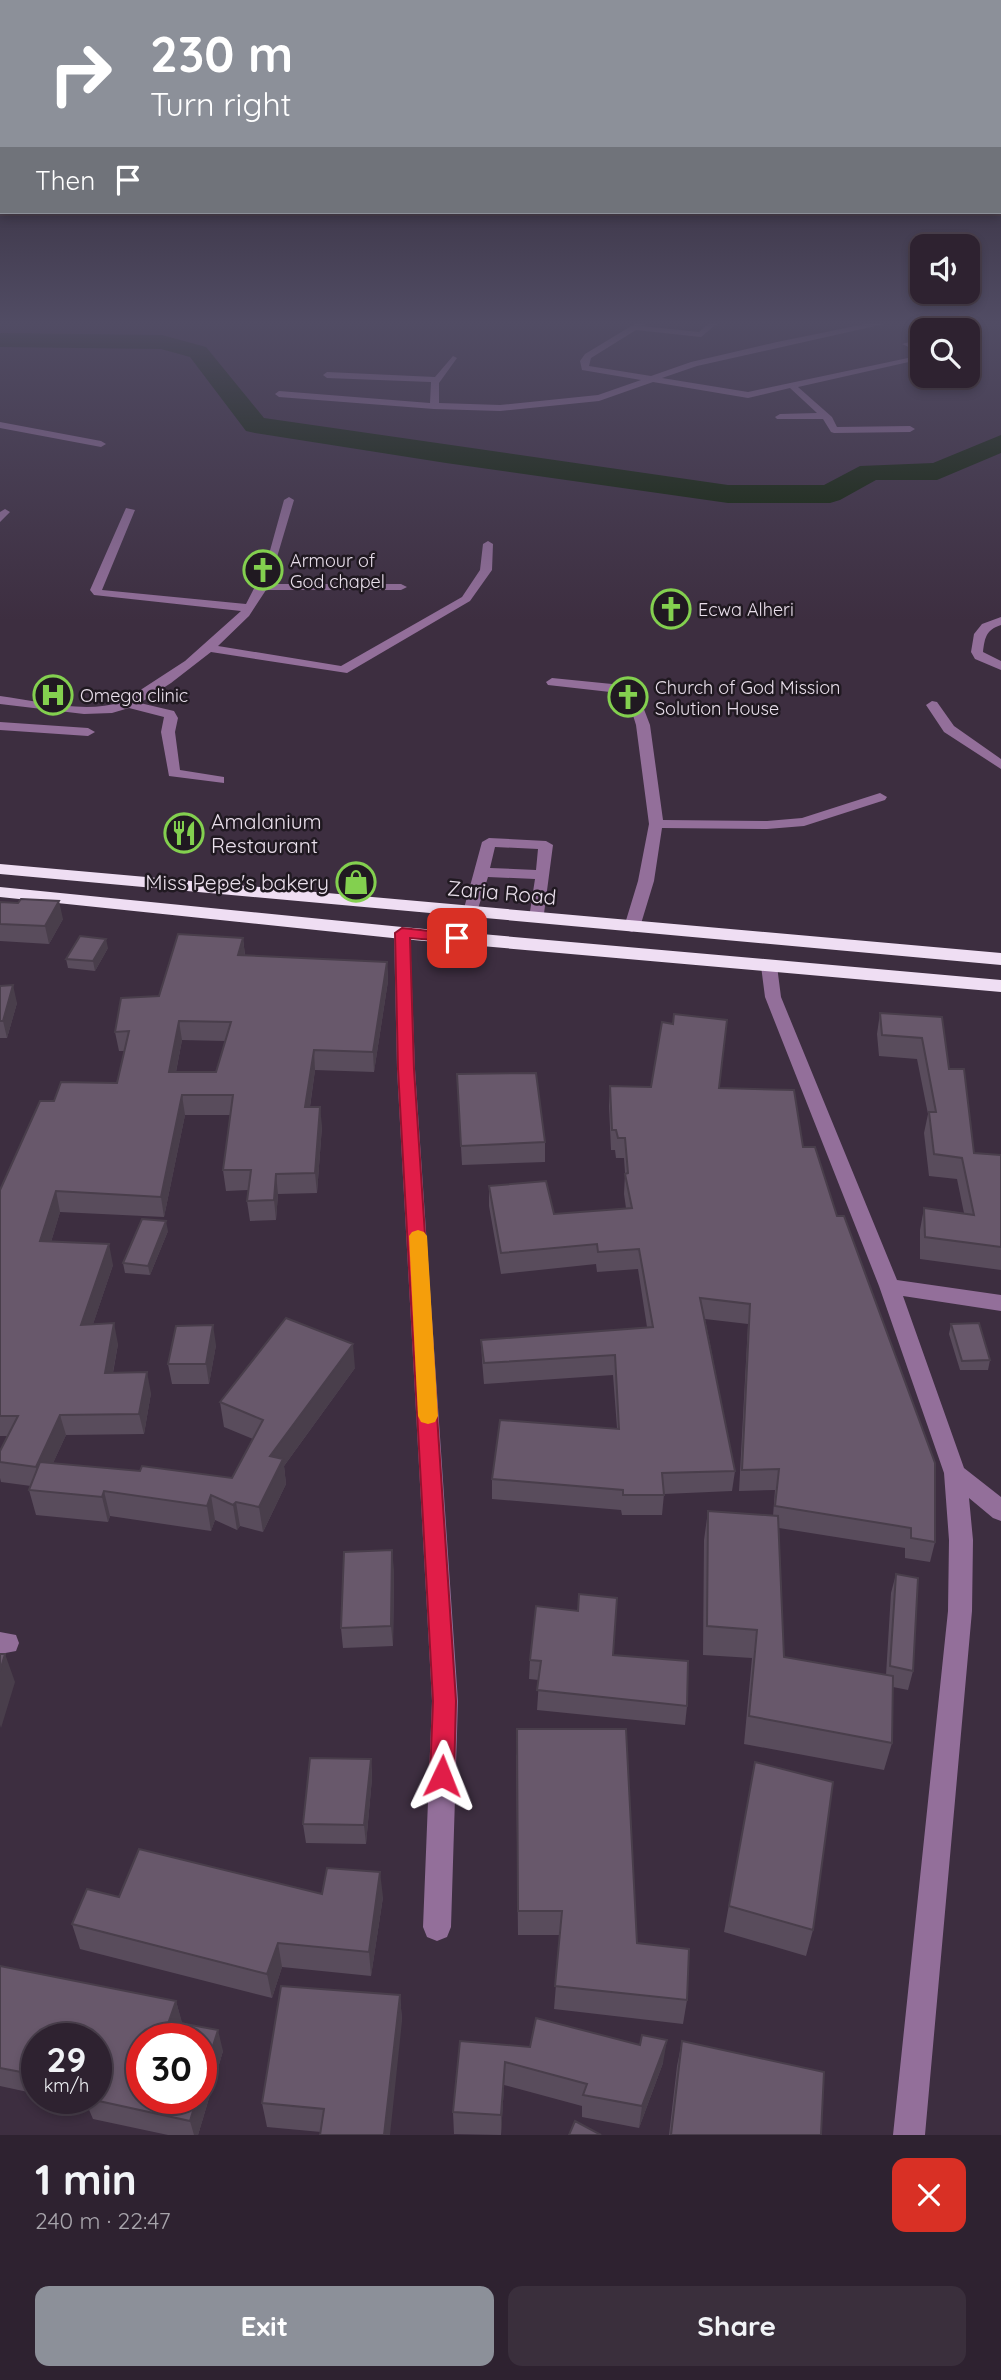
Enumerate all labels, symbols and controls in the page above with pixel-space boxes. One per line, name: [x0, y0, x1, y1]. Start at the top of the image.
text: 230 m: [150, 23, 293, 84]
icon: right: [35, 28, 126, 119]
text: Turn right: [150, 84, 291, 124]
icon: arrive: [109, 161, 147, 199]
text: Then: [35, 164, 95, 197]
map controls: [910, 234, 980, 388]
button: sound: [910, 234, 980, 304]
button: search: [910, 318, 980, 388]
church icon: Armour of God chapel: [242, 549, 284, 591]
place label: Armour of God chapel: [290, 549, 385, 593]
church icon: Ecwa Alheri: [650, 588, 692, 630]
place label: Ecwa Alheri: [698, 598, 794, 621]
hospital icon: Omega clinic: [32, 674, 74, 716]
church icon: Church of God Mission Solution House: [607, 676, 649, 718]
place label: Church of God Mission Solution House: [655, 676, 840, 720]
place label: Omega clinic: [80, 684, 188, 707]
place label: Amalanium Restaurant: [211, 808, 322, 858]
restaurant icon: Amalanium Restaurant: [163, 812, 205, 854]
shop icon: Miss Pepe's bakery: [335, 861, 377, 903]
place label: Miss Pepe's bakery: [145, 869, 329, 895]
street label: Zaria Road: [446, 874, 558, 910]
pin: [427, 908, 487, 968]
icon: arrive: [438, 919, 476, 957]
position arrow: [405, 1739, 479, 1813]
speed limit sign: 30: [126, 2023, 217, 2114]
text: 29: [47, 2037, 86, 2081]
text: km/h: [44, 2074, 89, 2097]
text: 1 min: [35, 2153, 137, 2206]
button: close: [892, 2158, 966, 2232]
text: 240 m · 22:47: [35, 2206, 171, 2235]
button: Exit: [35, 2286, 494, 2366]
button: Share: [508, 2286, 966, 2366]

